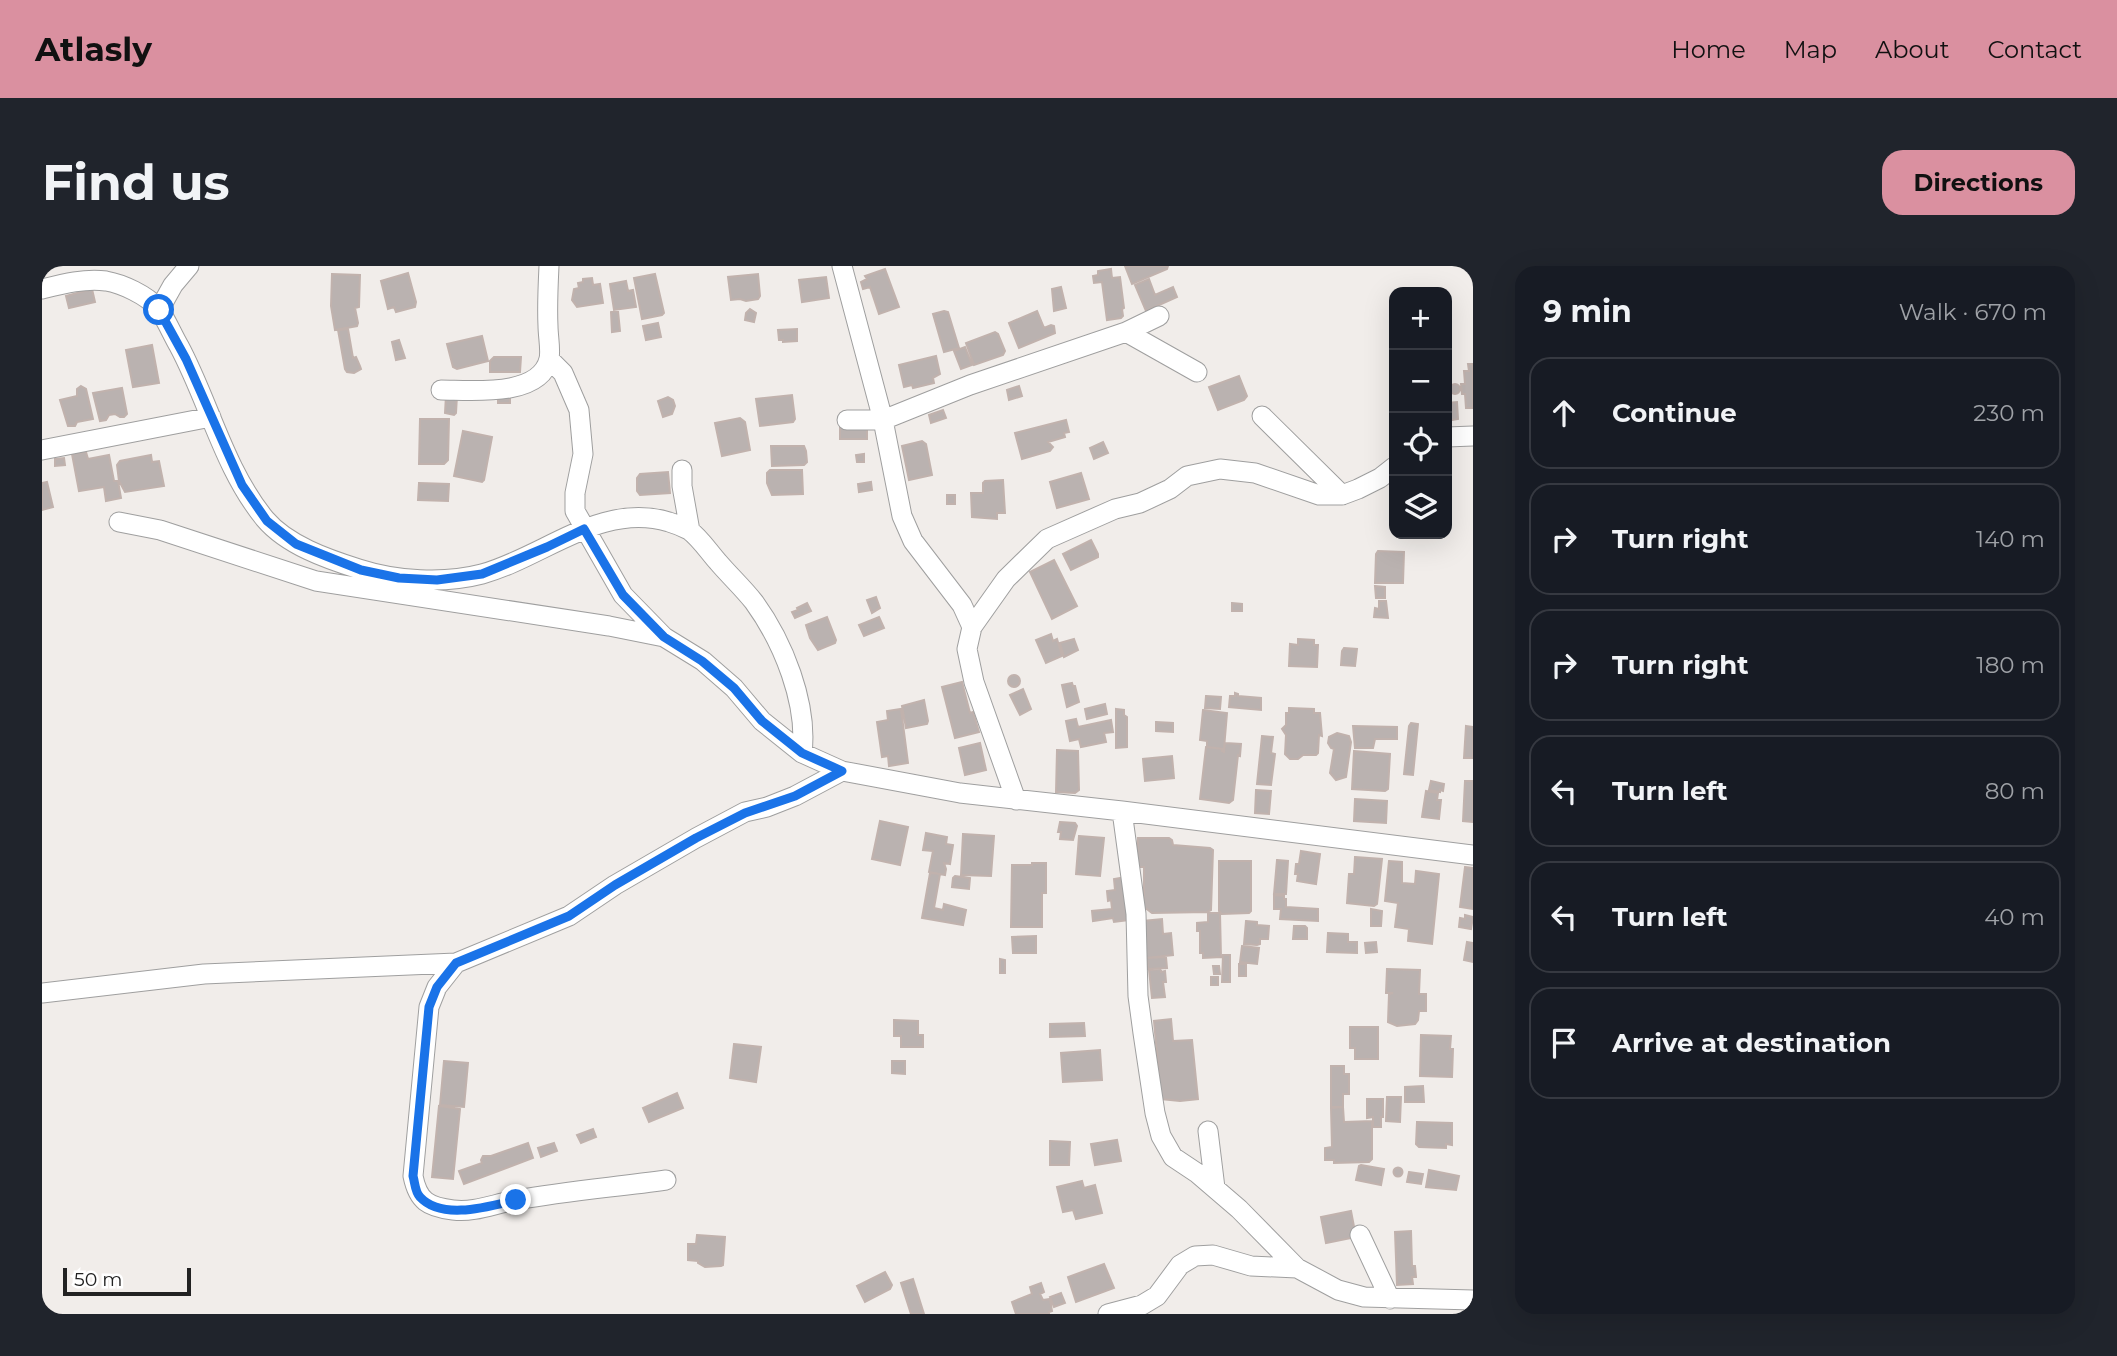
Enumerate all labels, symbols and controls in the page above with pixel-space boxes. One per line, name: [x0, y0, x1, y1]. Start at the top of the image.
text: Atlasly: [35, 29, 152, 69]
text: Home: [1671, 35, 1746, 64]
text: Map: [1784, 35, 1837, 64]
text: About: [1875, 35, 1949, 64]
text: Contact: [1987, 35, 2082, 64]
button: Directions: [1882, 150, 2075, 215]
text: Find us: [42, 153, 230, 212]
map controls: [1389, 287, 1452, 539]
button: +: [1389, 287, 1452, 350]
text: 9 min: [1543, 293, 1632, 330]
route start: [143, 294, 174, 325]
text: Walk · 670 m: [1899, 298, 2047, 326]
button: −: [1389, 350, 1452, 413]
icon: ahead: [1545, 394, 1583, 432]
text: Continue: [1612, 397, 1737, 429]
text: 230 m: [1973, 399, 2045, 427]
button: locate: [1389, 413, 1452, 476]
button: layers: [1389, 476, 1452, 539]
icon: right: [1545, 520, 1583, 558]
text: Turn right: [1612, 523, 1748, 555]
text: 140 m: [1976, 525, 2045, 553]
icon: right: [1545, 646, 1583, 684]
text: Turn right: [1612, 649, 1748, 681]
text: 180 m: [1976, 651, 2045, 679]
icon: left: [1545, 772, 1583, 810]
text: Turn left: [1612, 775, 1728, 807]
text: 80 m: [1985, 777, 2045, 805]
icon: left: [1545, 898, 1583, 936]
text: Turn left: [1612, 901, 1728, 933]
text: 40 m: [1984, 903, 2045, 931]
icon: arrive: [1545, 1024, 1583, 1062]
text: Arrive at destination: [1612, 1027, 1891, 1059]
route end: [500, 1184, 531, 1215]
scale bar: [63, 1265, 191, 1297]
text: 50 m: [74, 1268, 122, 1291]

